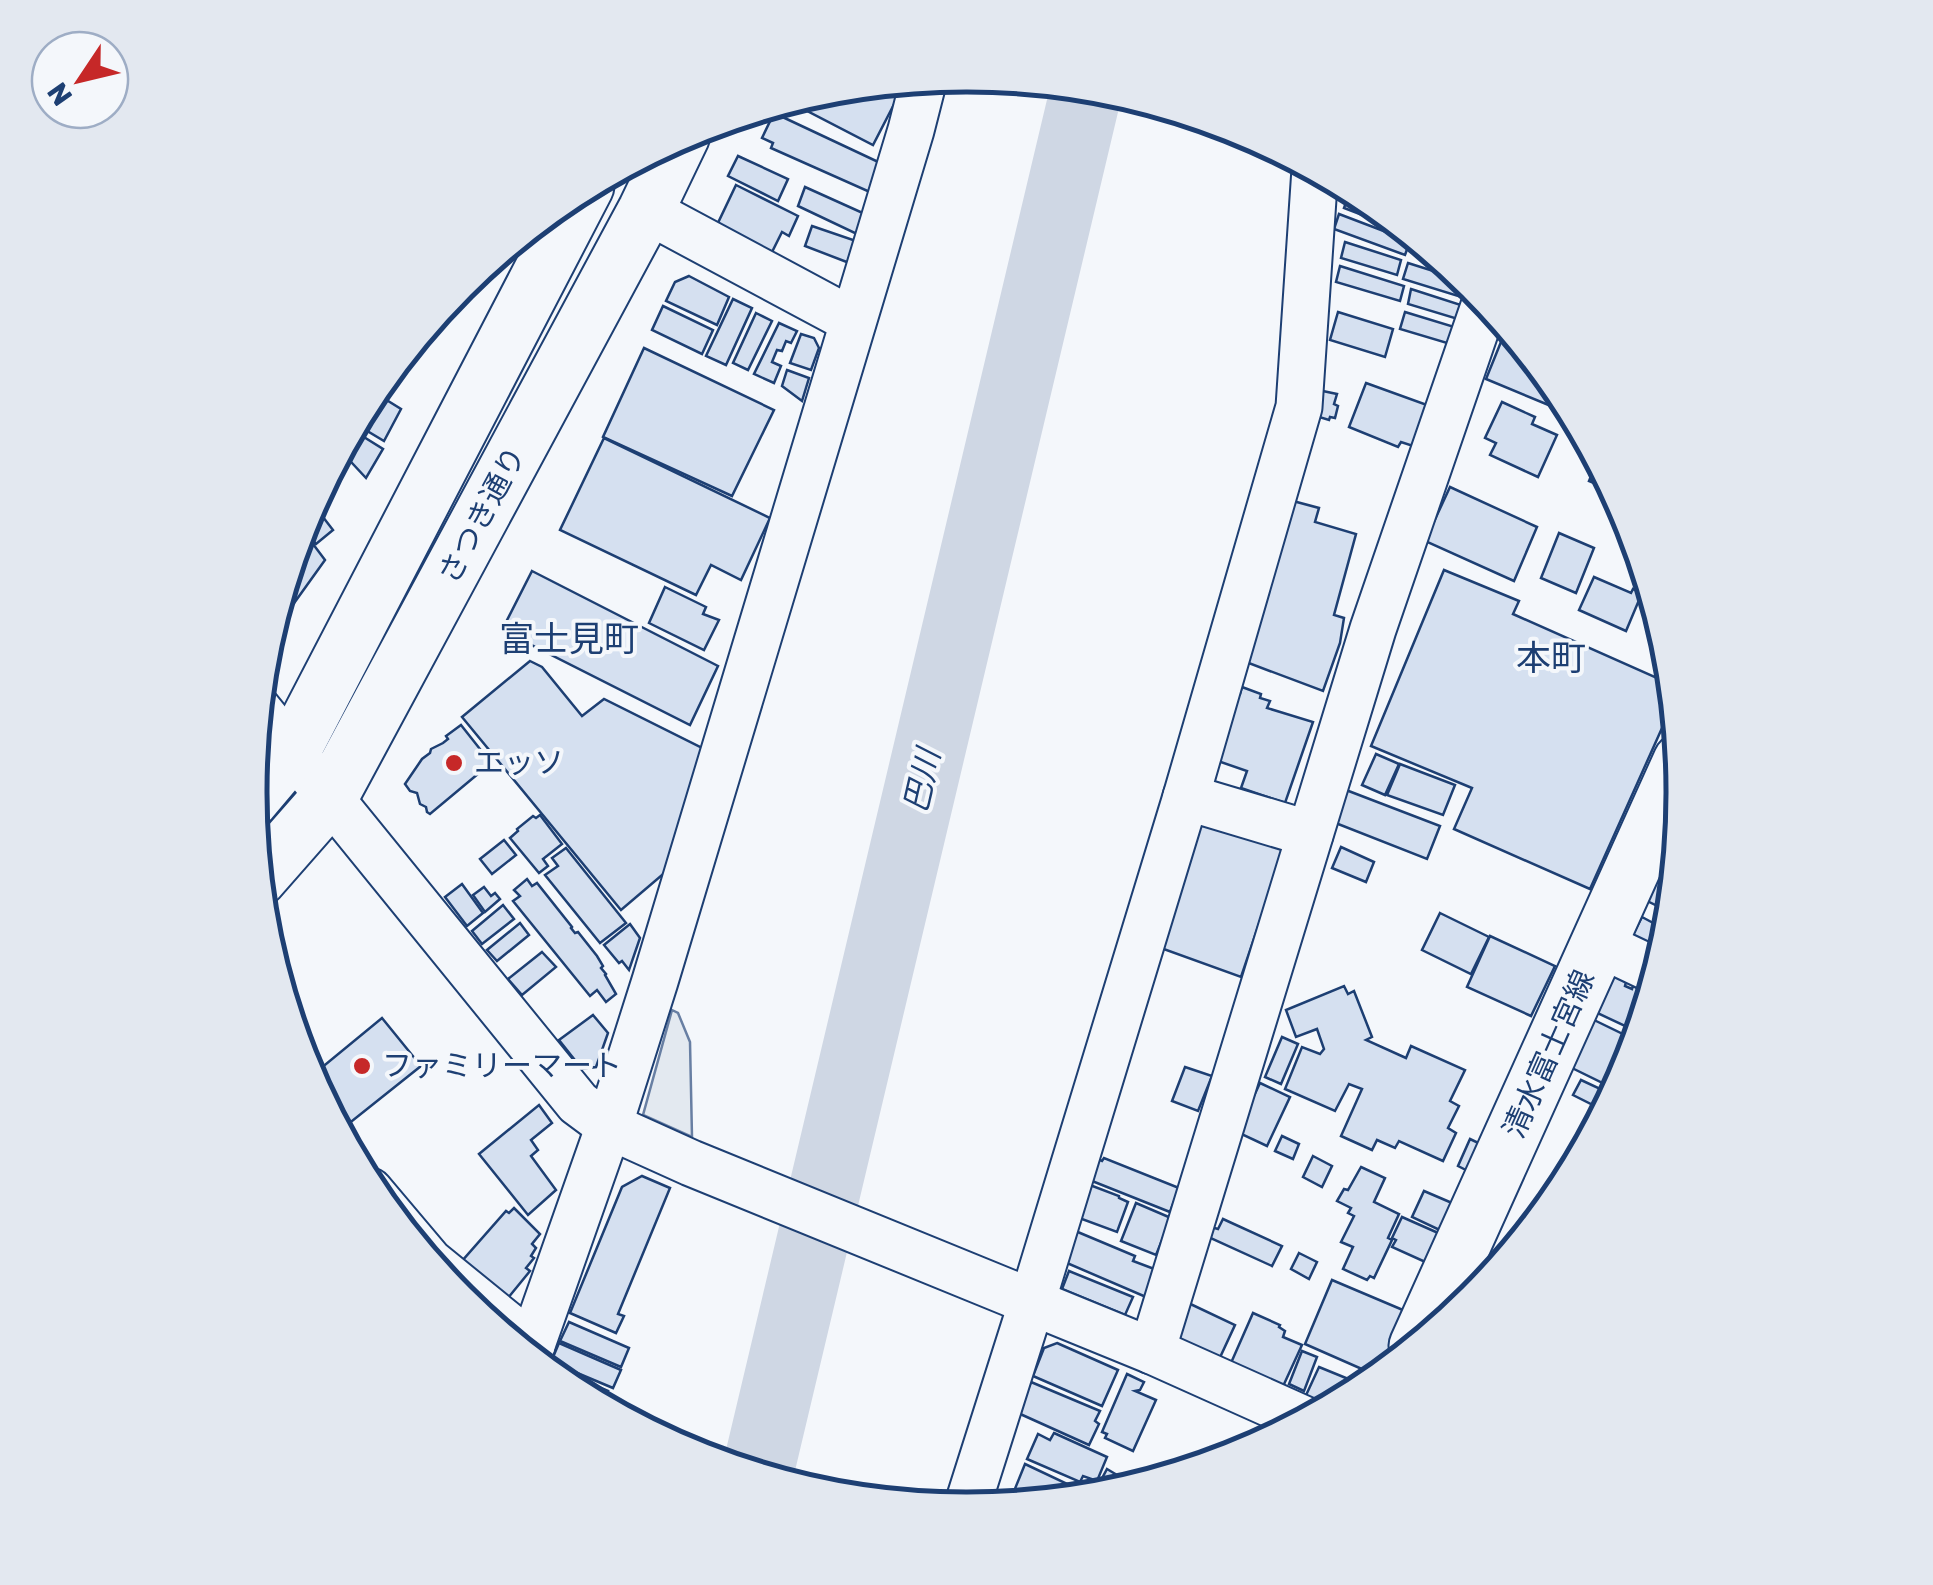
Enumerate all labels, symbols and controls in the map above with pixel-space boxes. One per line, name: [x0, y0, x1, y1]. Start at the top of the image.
north arrow: [30, 30, 130, 130]
text: N: [41, 76, 79, 112]
street label: さつき通り: [431, 440, 533, 590]
district label: 富士見町: [499, 618, 639, 660]
district label: 本町: [1516, 637, 1586, 679]
water label: 巴川: [896, 743, 948, 816]
place label: エッソ: [474, 745, 564, 781]
marker: エッソ: [443, 752, 465, 774]
street label: 清水富士宮線: [1496, 964, 1602, 1144]
place label: ファミリーマート: [382, 1048, 622, 1084]
marker: ファミリーマート: [351, 1055, 373, 1077]

